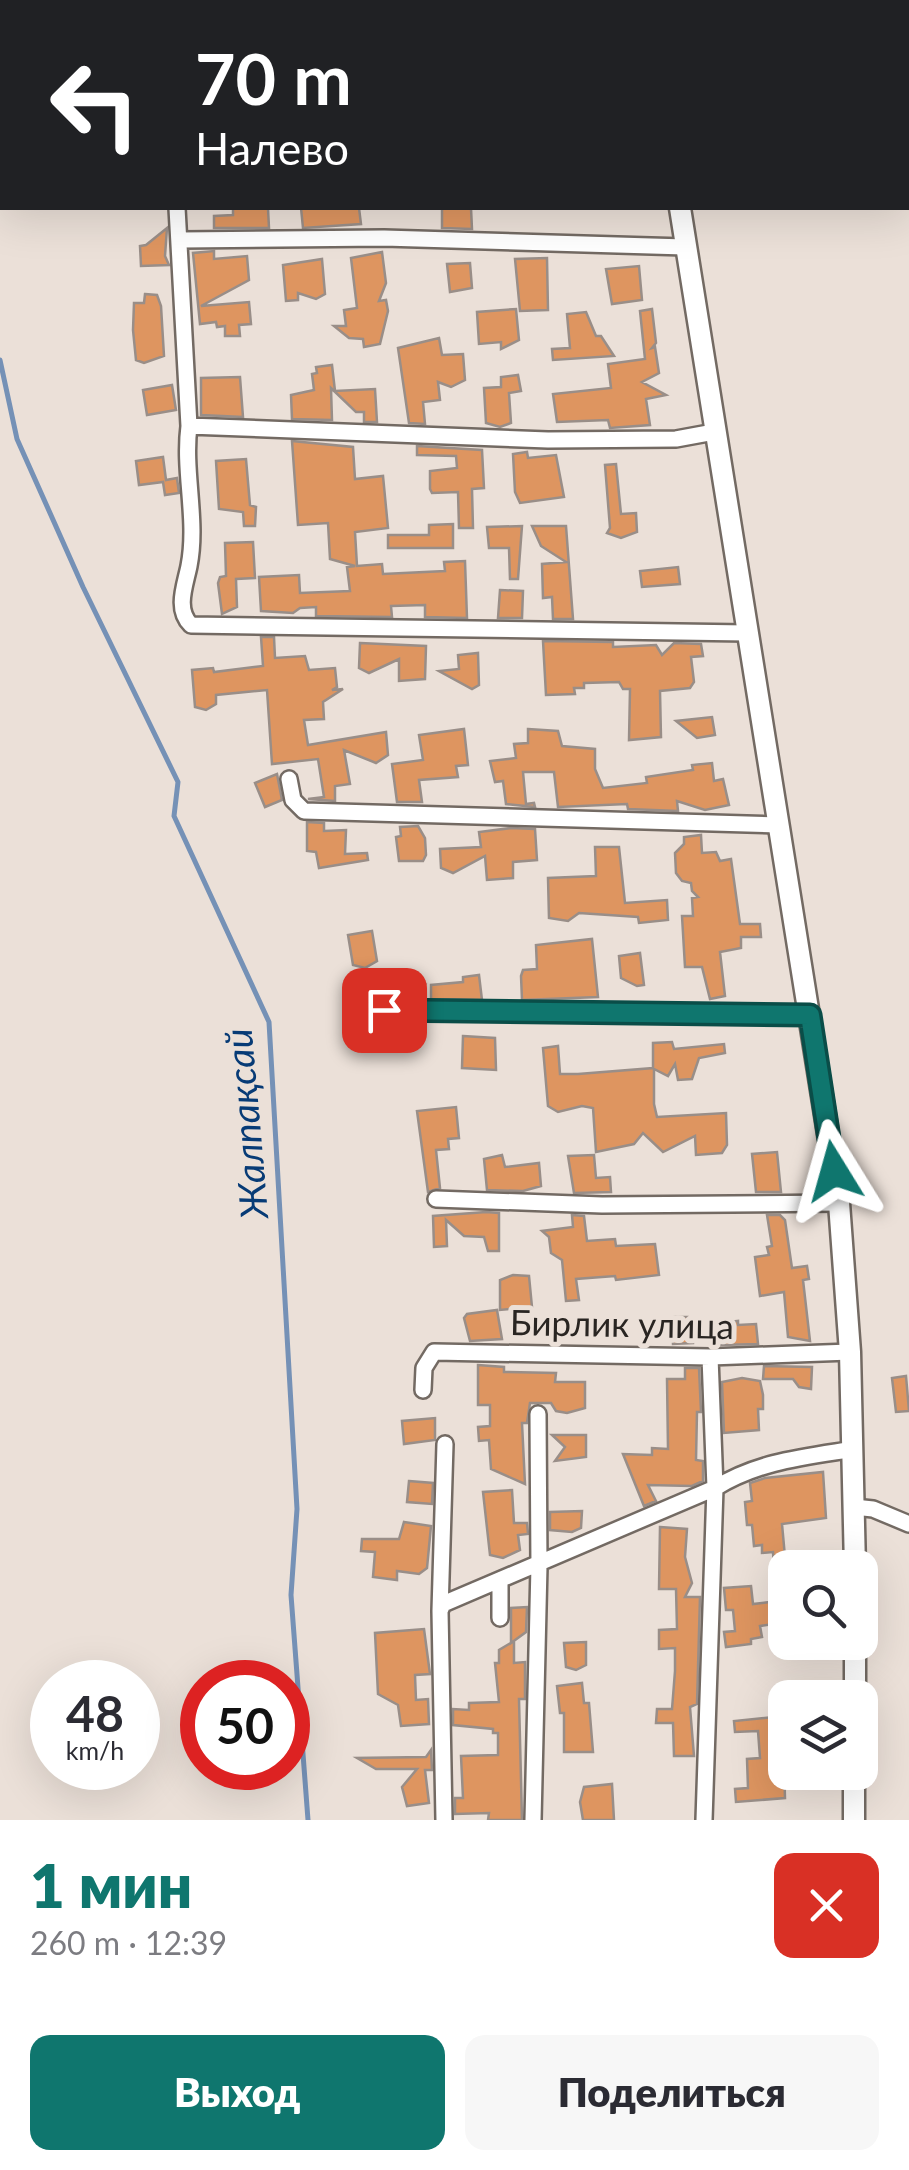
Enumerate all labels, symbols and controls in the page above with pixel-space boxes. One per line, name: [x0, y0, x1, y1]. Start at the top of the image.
text: 70 m: [195, 36, 352, 120]
icon: left: [30, 40, 160, 170]
text: Налево: [195, 121, 349, 175]
pin: [342, 968, 427, 1053]
icon: arrive: [357, 983, 412, 1038]
water label: Жалпақсай: [214, 1027, 276, 1223]
position arrow: [782, 1119, 886, 1223]
street label: Бирлик улица: [510, 1300, 734, 1346]
map controls: [768, 1550, 878, 1790]
button: search: [768, 1550, 878, 1660]
speed limit sign: 50: [180, 1660, 310, 1790]
button: layers: [768, 1680, 878, 1790]
text: 48: [66, 1683, 124, 1743]
text: km/h: [66, 1735, 124, 1765]
text: 1 мин: [30, 1849, 192, 1921]
button: close: [774, 1853, 879, 1958]
text: 260 m · 12:39: [30, 1923, 227, 1962]
button: Выход: [30, 2035, 445, 2150]
button: Поделиться: [465, 2035, 879, 2150]

